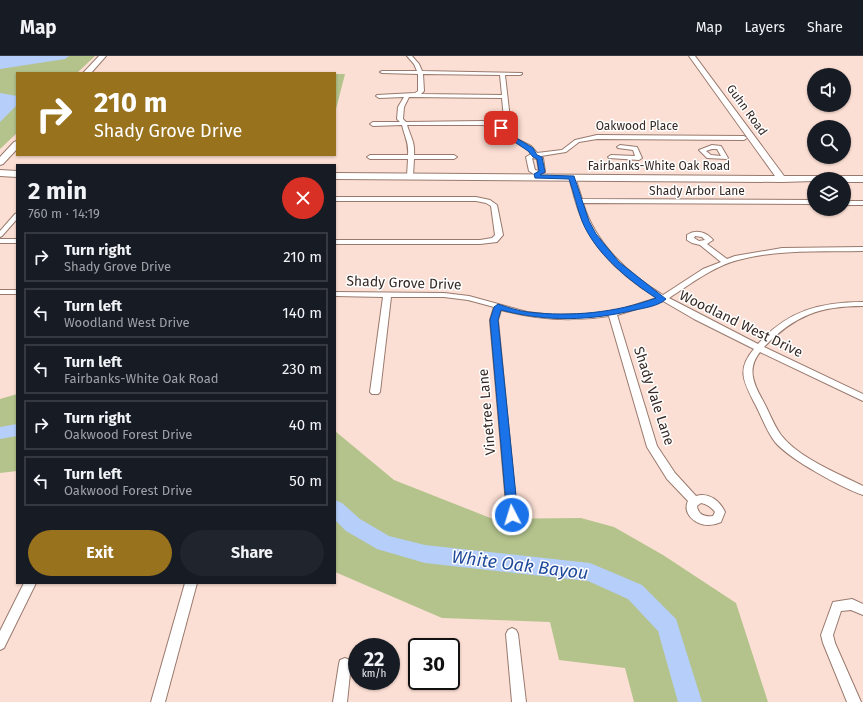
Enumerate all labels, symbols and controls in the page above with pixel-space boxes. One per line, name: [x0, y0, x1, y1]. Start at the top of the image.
text: Map: [20, 16, 57, 39]
text: Map: [696, 19, 722, 36]
text: Layers: [744, 19, 785, 36]
text: Share: [807, 19, 843, 36]
map controls: [807, 68, 851, 216]
button: sound: [807, 68, 851, 112]
street label: Guhn Road: [724, 82, 770, 138]
text: 210 m: [94, 86, 168, 119]
icon: right: [28, 88, 80, 140]
pin: [484, 111, 518, 145]
icon: arrive: [490, 117, 512, 139]
street label: Oakwood Place: [596, 119, 678, 133]
text: Shady Grove Drive: [94, 120, 242, 142]
button: search: [807, 120, 851, 164]
street label: Fairbanks-White Oak Road: [588, 159, 730, 173]
button: layers: [807, 172, 851, 216]
text: 2 min: [28, 177, 87, 205]
button: close: [282, 177, 324, 219]
street label: Shady Arbor Lane: [649, 184, 745, 198]
text: 760 m · 14:19: [28, 206, 100, 221]
text: Turn right: [64, 241, 131, 259]
icon: right: [30, 246, 52, 268]
text: 210 m: [283, 248, 322, 266]
text: Shady Grove Drive: [64, 259, 171, 274]
street label: Shady Grove Drive: [346, 272, 462, 294]
street label: Woodland West Drive: [676, 287, 806, 361]
text: Turn left: [64, 297, 122, 315]
icon: left: [30, 302, 52, 324]
text: 140 m: [282, 304, 322, 322]
text: Woodland West Drive: [64, 315, 190, 330]
street label: Shady Vale Lane: [630, 344, 678, 448]
text: Turn left: [64, 353, 122, 371]
icon: left: [30, 358, 52, 380]
text: 230 m: [282, 360, 322, 378]
street label: Vinetree Lane: [475, 368, 499, 456]
text: Fairbanks-White Oak Road: [64, 371, 218, 386]
text: Turn right: [64, 409, 131, 427]
icon: right: [30, 414, 52, 436]
text: 40 m: [289, 416, 322, 434]
text: Oakwood Forest Drive: [64, 427, 192, 442]
text: Turn left: [64, 465, 122, 483]
icon: left: [30, 470, 52, 492]
text: 50 m: [289, 472, 322, 490]
text: Oakwood Forest Drive: [64, 483, 192, 498]
position arrow: [491, 494, 533, 536]
button: Exit: [28, 530, 172, 576]
button: Share: [180, 530, 324, 576]
water label: White Oak Bayou: [450, 546, 590, 584]
speed limit sign: 30: [408, 638, 460, 690]
text: 22: [364, 647, 384, 671]
text: km/h: [362, 668, 386, 680]

